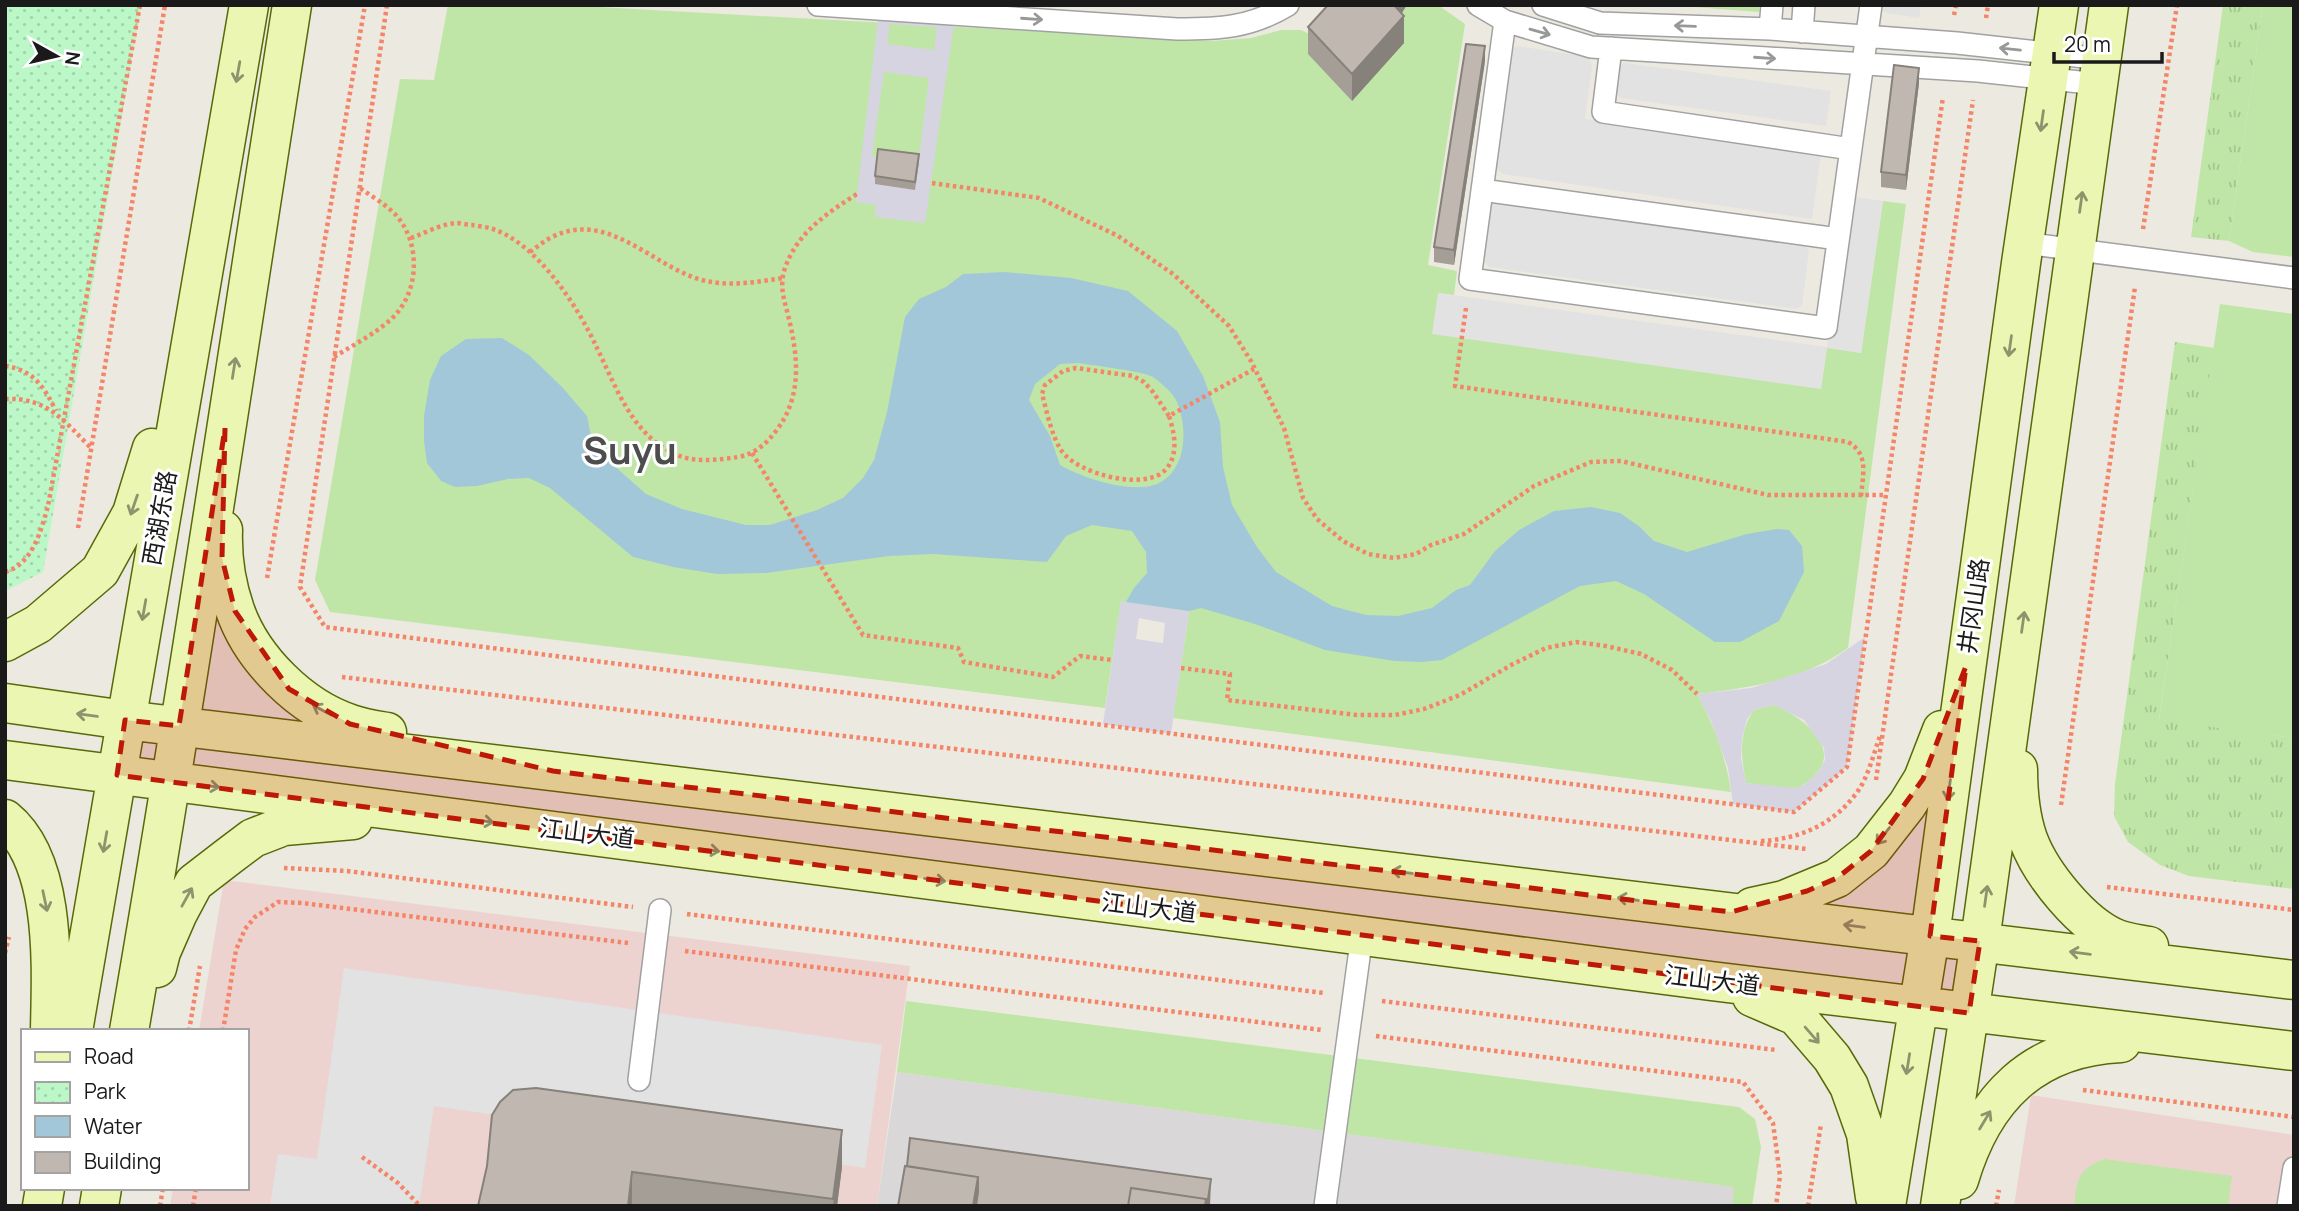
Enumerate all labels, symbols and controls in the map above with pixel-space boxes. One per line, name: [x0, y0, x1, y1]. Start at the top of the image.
one-way arrow: [1021, 13, 1044, 26]
one-way arrow: [1674, 20, 1697, 33]
north arrow: [21, 21, 91, 91]
scale bar: [2054, 21, 2162, 65]
one-way arrow: [1529, 26, 1551, 39]
text: 20 m: [2064, 30, 2111, 58]
one-way arrow: [1999, 42, 2021, 55]
text: N: [59, 50, 87, 67]
one-way arrow: [1754, 52, 1776, 65]
one-way arrow: [230, 61, 244, 83]
one-way arrow: [2035, 109, 2048, 132]
one-way arrow: [2075, 192, 2088, 214]
one-way arrow: [2003, 335, 2016, 357]
one-way arrow: [228, 357, 241, 380]
district label: Suyu: [583, 423, 677, 475]
street label: 西湖东路: [134, 468, 183, 568]
one-way arrow: [127, 493, 139, 515]
street label: 井冈山路: [1949, 556, 1996, 656]
one-way arrow: [137, 599, 150, 621]
one-way arrow: [2017, 611, 2030, 634]
one-way arrow: [312, 703, 333, 716]
one-way arrow: [76, 708, 99, 721]
one-way arrow: [197, 779, 220, 792]
one-way arrow: [1943, 779, 1956, 801]
street label: 江山大道: [538, 810, 637, 855]
one-way arrow: [472, 815, 494, 828]
one-way arrow: [1876, 826, 1891, 844]
one-way arrow: [98, 831, 111, 853]
one-way arrow: [697, 844, 720, 857]
one-way arrow: [1392, 866, 1414, 879]
one-way arrow: [923, 873, 945, 886]
street label: 江山大道: [1100, 884, 1199, 929]
one-way arrow: [1979, 885, 1992, 908]
one-way arrow: [180, 887, 194, 908]
one-way arrow: [39, 889, 53, 912]
one-way arrow: [1618, 893, 1640, 906]
one-way arrow: [1843, 920, 1866, 933]
one-way arrow: [2069, 947, 2092, 960]
street label: 江山大道: [1663, 957, 1762, 1002]
one-way arrow: [1804, 1026, 1820, 1044]
legend: [21, 1029, 248, 1190]
text: Road: [84, 1042, 134, 1070]
one-way arrow: [1901, 1052, 1914, 1075]
text: Park: [84, 1077, 126, 1105]
one-way arrow: [1978, 1110, 1992, 1130]
text: Water: [84, 1112, 143, 1140]
text: Building: [84, 1147, 161, 1175]

